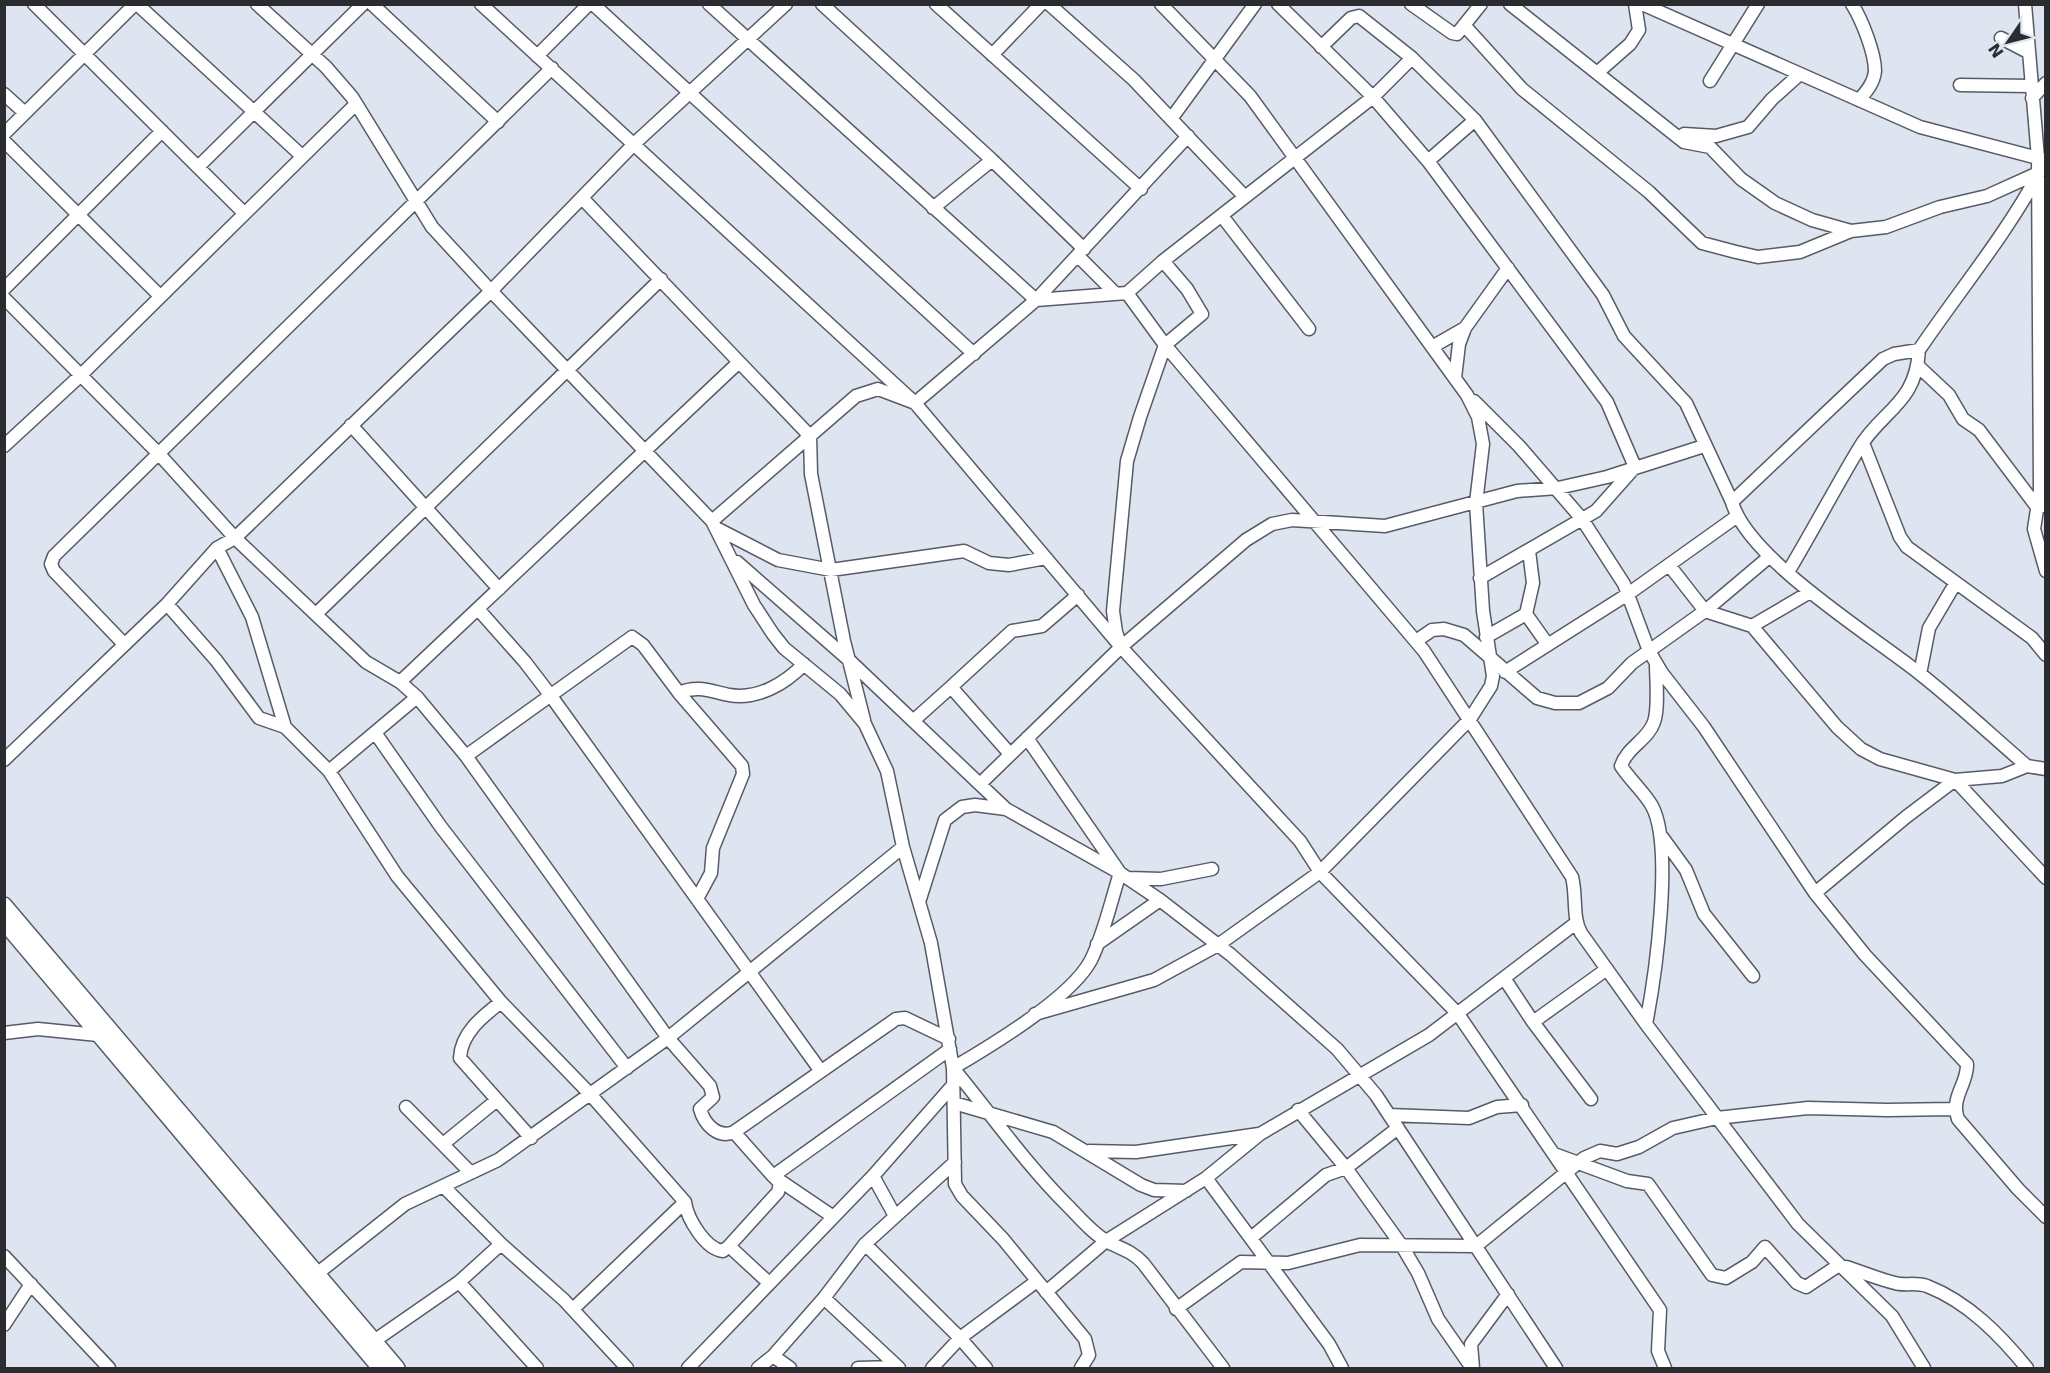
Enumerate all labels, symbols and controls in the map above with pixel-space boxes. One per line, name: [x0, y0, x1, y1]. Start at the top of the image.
north arrow: [1978, 12, 2038, 72]
text: N: [1985, 39, 2008, 61]

